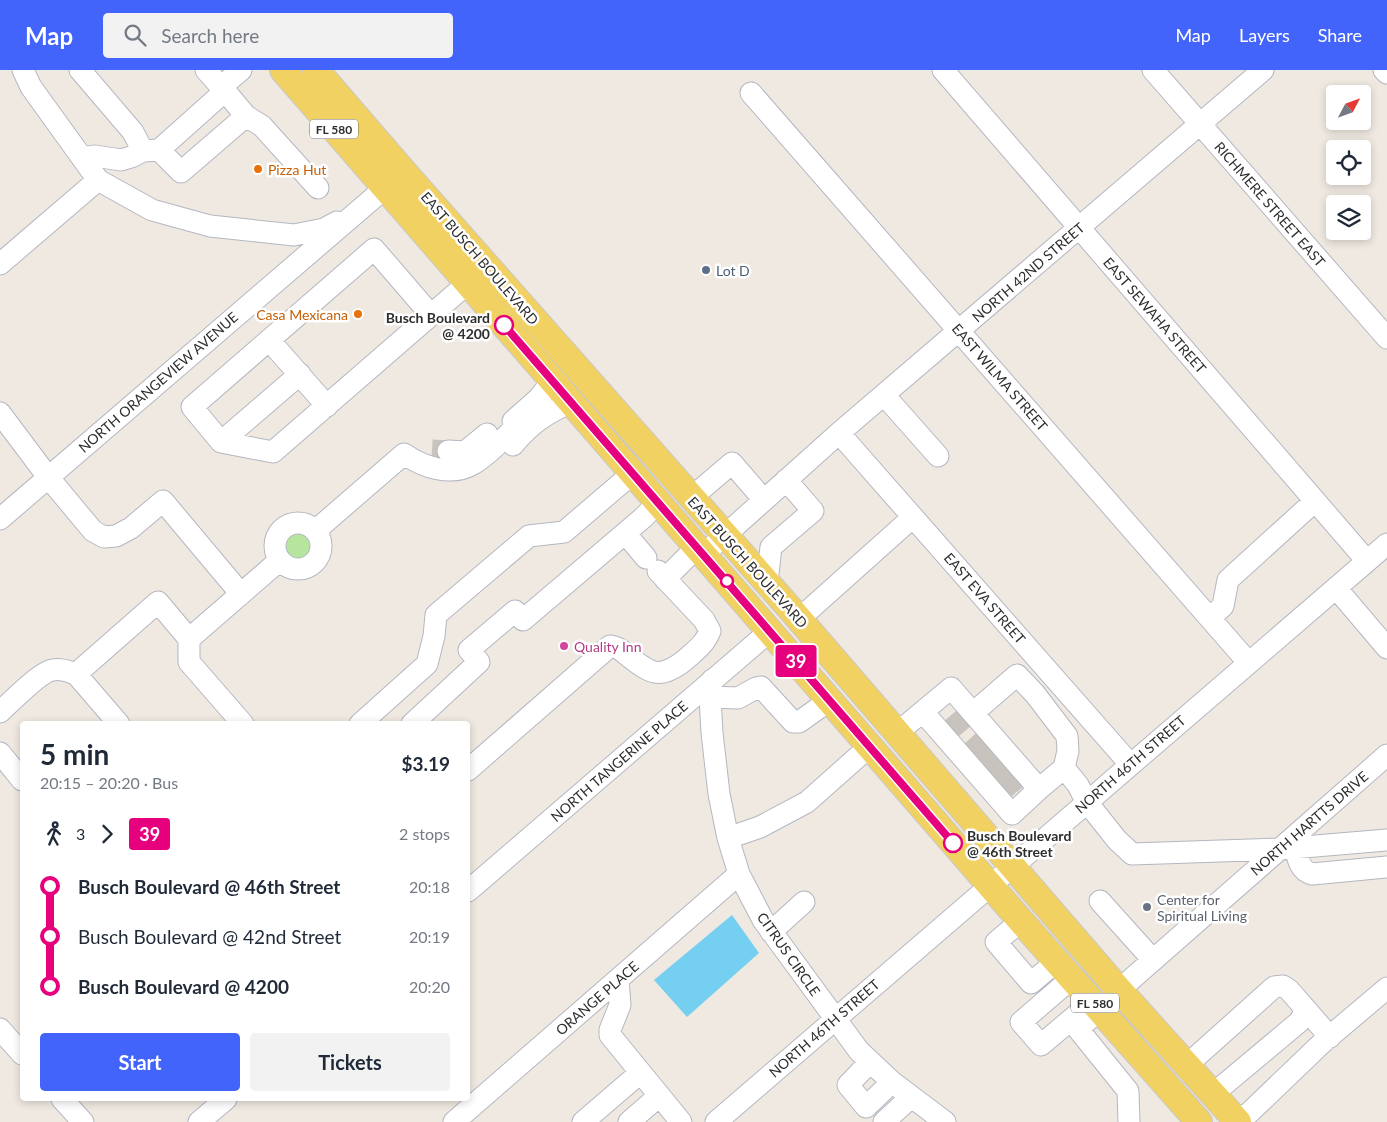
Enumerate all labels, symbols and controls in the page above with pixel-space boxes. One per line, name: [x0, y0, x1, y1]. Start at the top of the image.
search box: [103, 13, 453, 58]
text: Map: [25, 21, 73, 50]
icon: search: [121, 21, 149, 49]
text: Search here: [161, 24, 259, 47]
text: Map: [1175, 24, 1211, 46]
text: Layers: [1239, 24, 1290, 46]
text: Share: [1318, 24, 1362, 46]
north arrow: [1326, 85, 1371, 130]
map controls: [1326, 85, 1371, 240]
road number: FL 580: [310, 120, 358, 138]
street label: RICHMERE STREET EAST: [1211, 138, 1329, 270]
button: locate: [1326, 140, 1371, 185]
place label: Pizza Hut: [268, 161, 326, 178]
marker: Pizza Hut: [252, 163, 264, 175]
street label: EAST BUSCH BOULEVARD: [418, 188, 542, 328]
button: layers: [1326, 195, 1371, 240]
street label: NORTH 42ND STREET: [968, 218, 1088, 325]
street label: EAST SEWAHA STREET: [1100, 254, 1210, 377]
place label: Lot D: [716, 262, 750, 279]
marker: Lot D: [700, 264, 712, 276]
place label: Casa Mexicana: [256, 306, 348, 323]
street label: NORTH ORANGEVIEW AVENUE: [75, 308, 241, 456]
marker: Casa Mexicana: [352, 308, 364, 320]
place label: Busch Boulevard @ 4200: [386, 309, 490, 342]
marker: Busch Boulevard @ 4200: [494, 315, 514, 335]
street label: EAST WILMA STREET: [949, 320, 1052, 435]
street label: EAST BUSCH BOULEVARD: [685, 493, 811, 631]
street label: EAST EVA STREET: [941, 549, 1030, 648]
unlabelled marker: [720, 574, 734, 588]
place label: Quality Inn: [574, 638, 641, 655]
marker: Quality Inn: [558, 640, 570, 652]
line badge: 39: [774, 645, 818, 677]
text: 39: [786, 650, 806, 672]
street label: NORTH TANGERINE PLACE: [547, 697, 691, 825]
street label: NORTH 46TH STREET: [1071, 711, 1189, 817]
text: 5 min: [40, 737, 109, 771]
text: $3.19: [401, 752, 450, 775]
street label: NORTH HARTTS DRIVE: [1247, 767, 1371, 879]
text: 20:15 – 20:20 · Bus: [40, 773, 178, 792]
icon: walk: [40, 820, 68, 848]
icon: forward: [93, 820, 121, 848]
text: 39: [139, 823, 160, 845]
text: 3: [76, 824, 85, 843]
text: 2 stops: [399, 824, 450, 843]
place label: Busch Boulevard @ 46th Street: [967, 827, 1071, 860]
marker: Busch Boulevard @ 46th Street: [943, 833, 963, 853]
text: Busch Boulevard @ 46th Street: [78, 875, 340, 898]
text: 20:18: [409, 877, 450, 896]
place label: Center for Spiritual Living: [1157, 891, 1247, 924]
marker: Center for Spiritual Living: [1141, 901, 1153, 913]
street label: CITRUS CIRCLE: [754, 909, 824, 999]
text: Busch Boulevard @ 42nd Street: [78, 925, 341, 948]
text: 20:19: [409, 927, 450, 946]
street label: ORANGE PLACE: [552, 957, 642, 1039]
text: Busch Boulevard @ 4200: [78, 975, 289, 998]
street label: NORTH 46TH STREET: [765, 975, 883, 1081]
text: 20:20: [409, 977, 450, 996]
road number: FL 580: [1071, 994, 1119, 1012]
button: Start: [40, 1033, 240, 1091]
button: Tickets: [250, 1033, 450, 1091]

